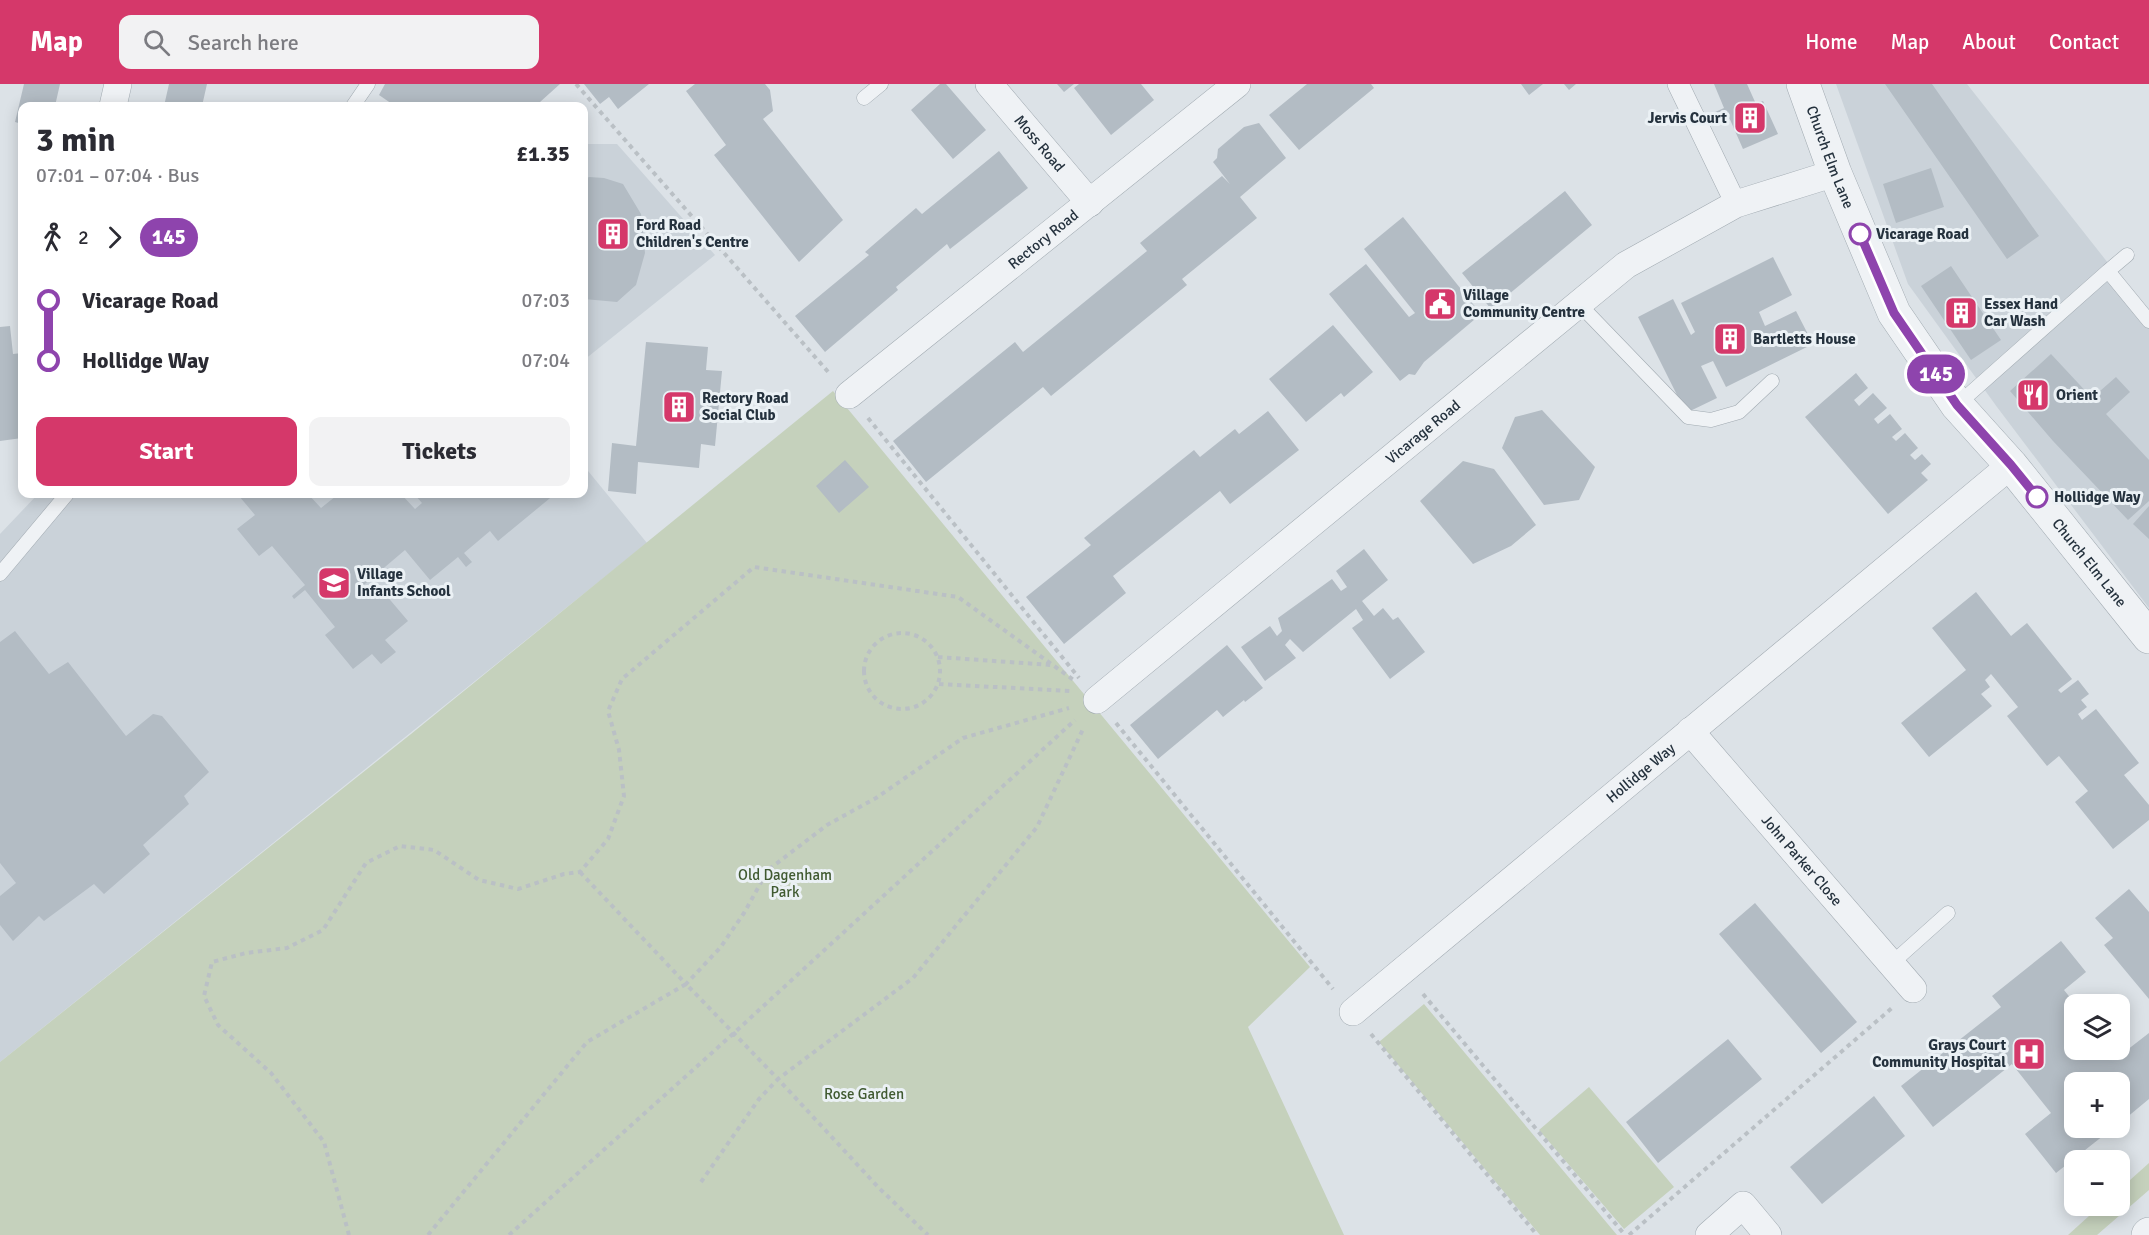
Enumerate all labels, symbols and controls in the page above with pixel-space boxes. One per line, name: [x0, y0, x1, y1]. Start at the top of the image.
search box: [119, 15, 539, 69]
text: Map: [30, 25, 83, 59]
icon: search: [140, 26, 173, 59]
text: Search here: [188, 29, 299, 56]
text: Home: [1805, 29, 1858, 55]
text: Map: [1891, 29, 1929, 55]
text: About: [1962, 29, 2016, 55]
text: Contact: [2049, 29, 2119, 55]
building icon: Jervis Court: [1732, 100, 1768, 136]
street label: Church Elm Lane: [1803, 103, 1858, 211]
place label: Jervis Court: [1647, 109, 1727, 127]
street label: Moss Road: [1010, 112, 1069, 175]
text: 3 min: [36, 120, 116, 161]
text: £1.35: [516, 140, 570, 167]
text: 07:01 – 07:04 · Bus: [36, 163, 199, 188]
street label: Rectory Road: [1005, 206, 1082, 273]
building icon: Ford Road Children's Centre: [595, 216, 631, 252]
place label: Ford Road Children's Centre: [636, 216, 749, 251]
icon: walk: [36, 221, 69, 254]
icon: forward: [98, 221, 131, 254]
marker: Vicarage Road: [1849, 223, 1871, 245]
text: 145: [152, 224, 186, 250]
text: 2: [78, 225, 89, 250]
place label: Vicarage Road: [1876, 225, 1969, 243]
public building icon: Village Community Centre: [1422, 286, 1458, 322]
place label: Village Community Centre: [1463, 286, 1585, 321]
text: Vicarage Road: [82, 287, 219, 314]
text: 07:03: [521, 288, 570, 313]
building icon: Essex Hand Car Wash: [1943, 295, 1979, 331]
place label: Essex Hand Car Wash: [1984, 295, 2058, 330]
building icon: Bartletts House: [1712, 321, 1748, 357]
place label: Bartletts House: [1753, 330, 1856, 348]
text: Hollidge Way: [82, 347, 209, 374]
text: 07:04: [521, 348, 570, 373]
line badge: 145: [1902, 354, 1970, 394]
text: 145: [1919, 361, 1953, 387]
restaurant icon: Orient: [2015, 377, 2051, 413]
place label: Orient: [2056, 386, 2098, 404]
building icon: Rectory Road Social Club: [661, 389, 697, 425]
place label: Rectory Road Social Club: [702, 389, 789, 424]
street label: Vicarage Road: [1382, 396, 1464, 468]
button: Start: [36, 417, 297, 486]
button: Tickets: [309, 417, 570, 486]
marker: Hollidge Way: [2026, 486, 2048, 508]
place label: Hollidge Way: [2054, 488, 2141, 506]
street label: Church Elm Lane: [2048, 515, 2130, 611]
school or university icon: Village Infants School: [316, 565, 352, 601]
place label: Village Infants School: [357, 565, 451, 600]
street label: Hollidge Way: [1603, 739, 1679, 807]
street label: John Parker Close: [1758, 811, 1846, 910]
park label: Old Dagenham Park: [738, 866, 832, 901]
map controls: [2064, 994, 2130, 1216]
button: layers: [2064, 994, 2130, 1060]
place label: Grays Court Community Hospital: [1872, 1036, 2006, 1071]
hospital icon: Grays Court Community Hospital: [2011, 1036, 2047, 1072]
button: +: [2064, 1072, 2130, 1138]
park label: Rose Garden: [824, 1085, 904, 1103]
button: −: [2064, 1150, 2130, 1216]

